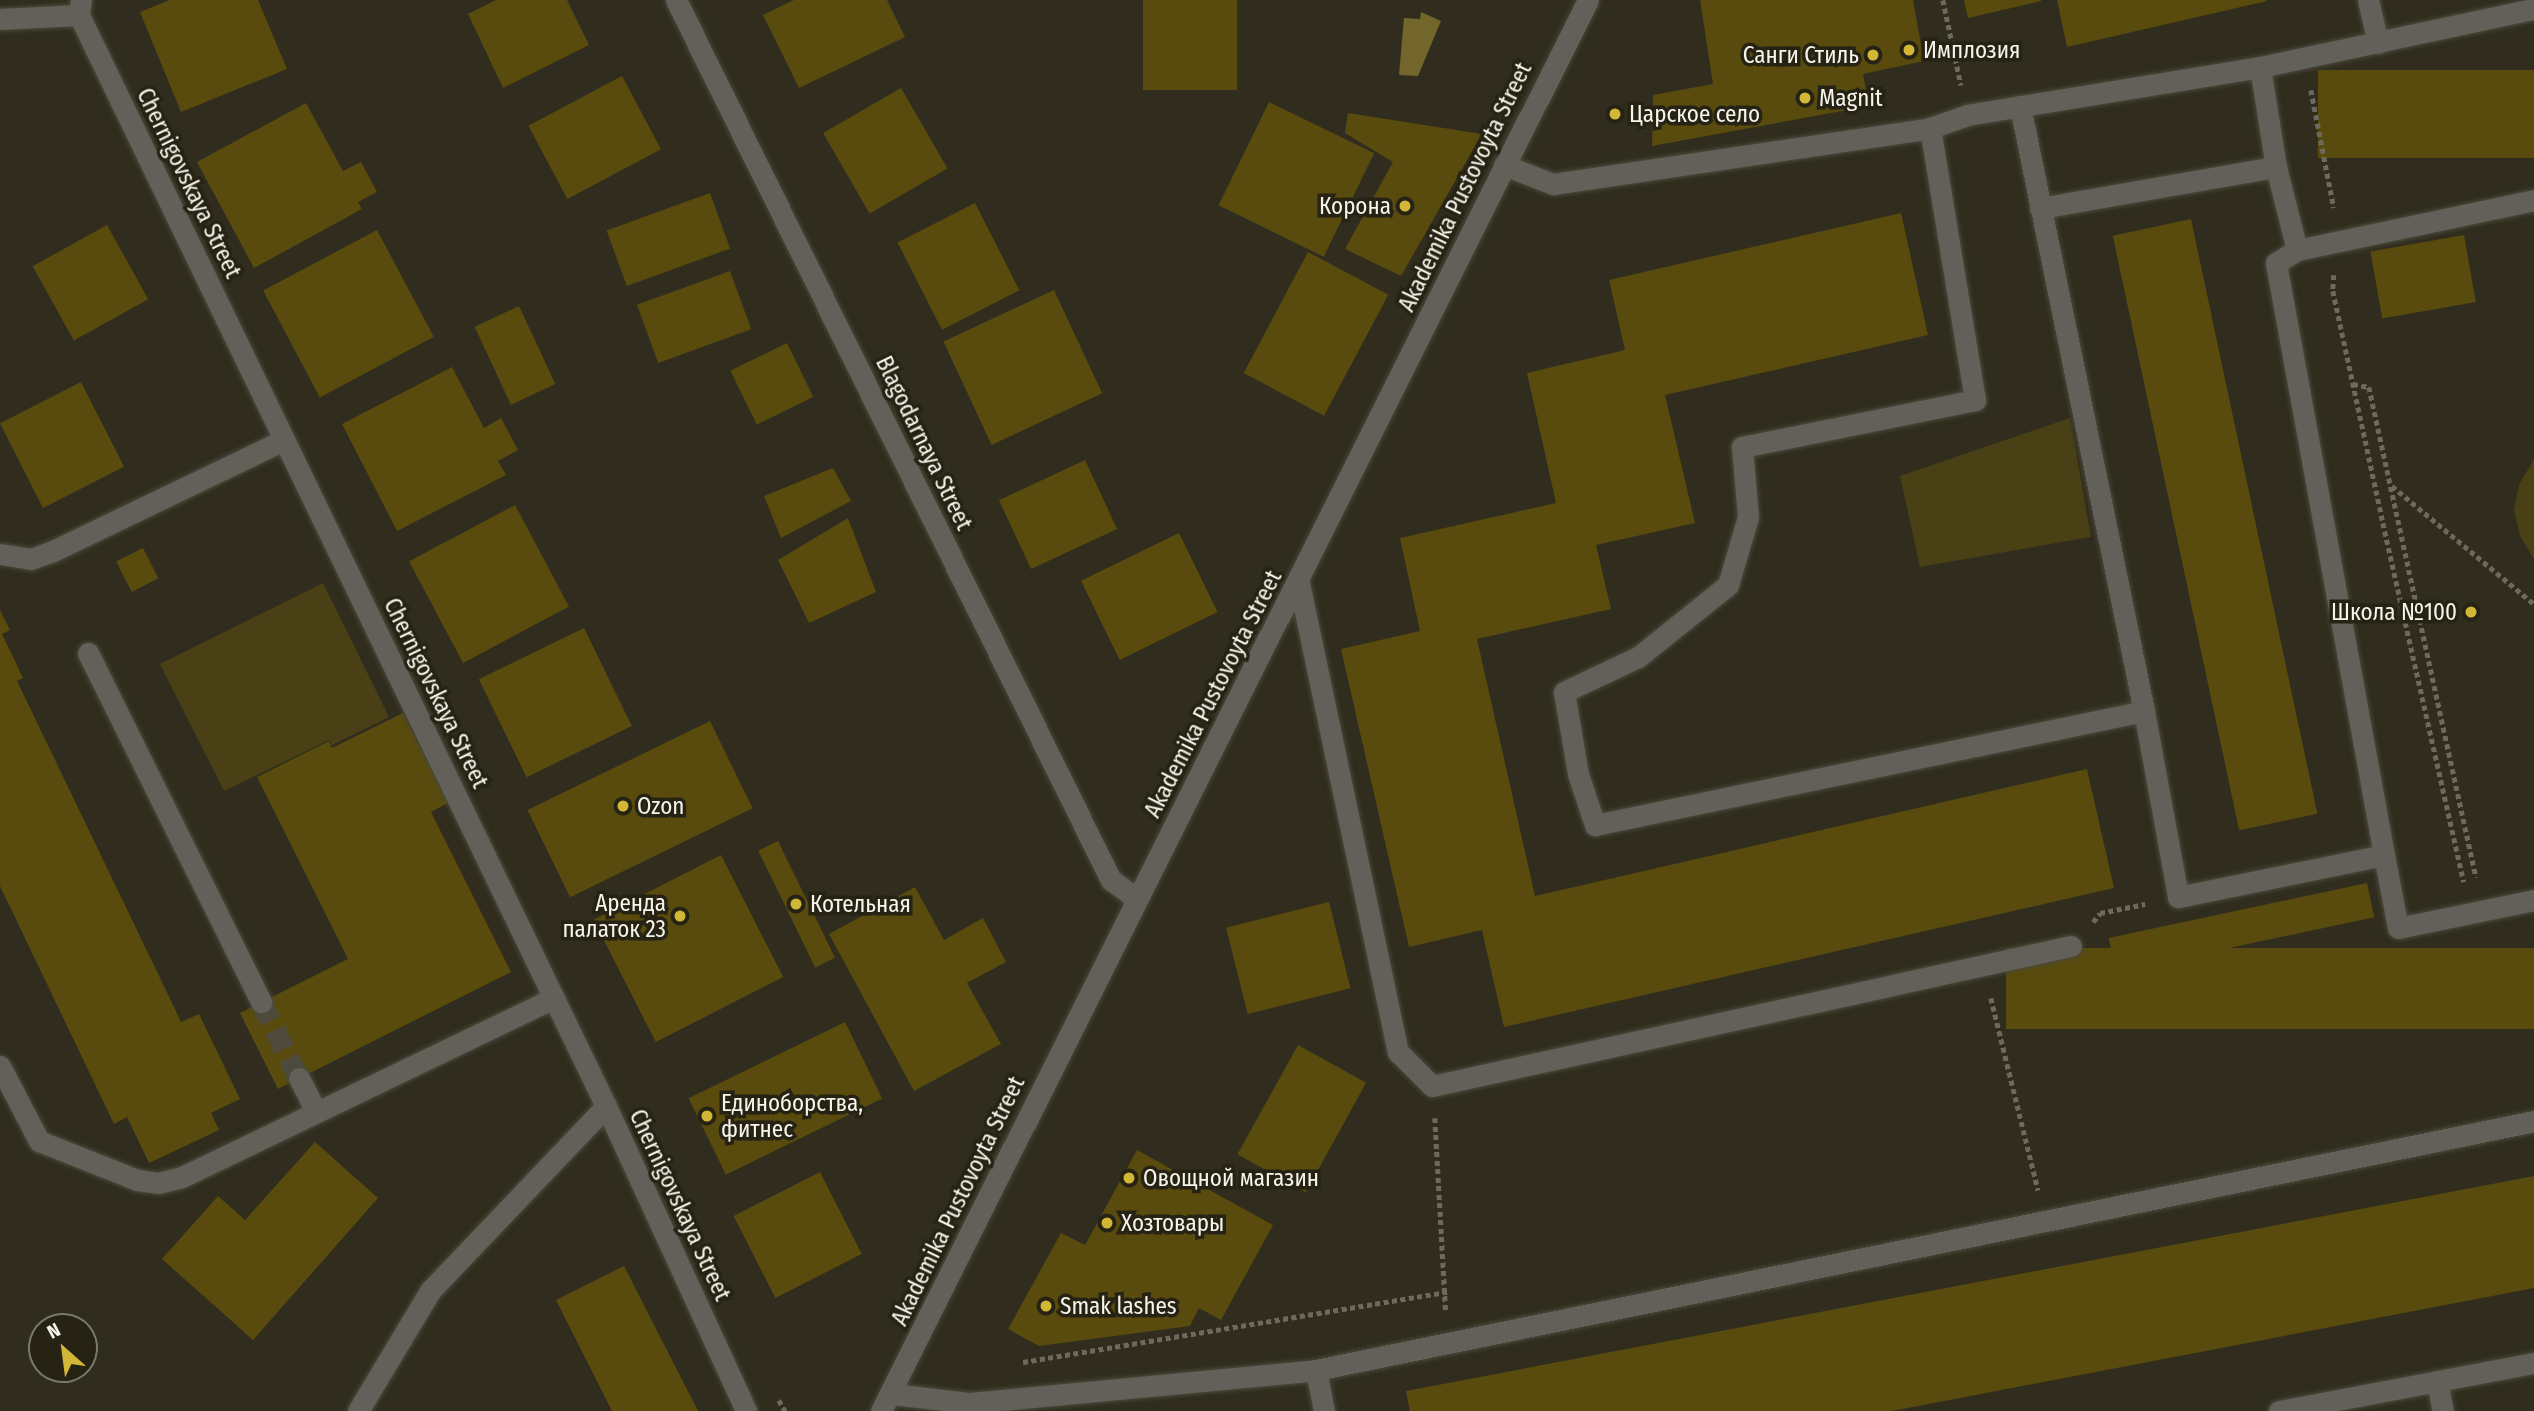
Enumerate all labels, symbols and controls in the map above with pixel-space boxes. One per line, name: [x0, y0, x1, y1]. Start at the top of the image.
place label: Имплозия: [1923, 36, 2020, 64]
place label: Санги Стиль: [1743, 41, 1859, 69]
marker: Имплозия: [1901, 42, 1917, 58]
marker: Санги Стиль: [1865, 47, 1881, 63]
street label: Akademika Pustovoyta Street: [1393, 58, 1537, 316]
street label: Chernigovskaya Street: [131, 84, 247, 282]
place label: Magnit: [1819, 84, 1883, 112]
marker: Magnit: [1797, 90, 1813, 106]
place label: Царское село: [1629, 100, 1760, 128]
marker: Царское село: [1607, 106, 1623, 122]
place label: Корона: [1319, 192, 1391, 220]
marker: Корона: [1397, 198, 1413, 214]
street label: Blagodarnaya Street: [870, 352, 978, 534]
street label: Akademika Pustovoyta Street: [1139, 566, 1287, 822]
street label: Chernigovskaya Street: [378, 594, 494, 792]
place label: Школа №100: [2331, 598, 2457, 626]
marker: Школа №100: [2463, 604, 2479, 620]
place label: Ozon: [637, 792, 684, 820]
marker: Ozon: [615, 798, 631, 814]
place label: Аренда палаток 23: [562, 889, 666, 943]
place label: Котельная: [810, 890, 911, 918]
marker: Котельная: [788, 896, 804, 912]
marker: Аренда палаток 23: [672, 908, 688, 924]
street label: Akademika Pustovoyta Street: [886, 1072, 1030, 1330]
place label: Единоборства, фитнес: [721, 1089, 863, 1143]
street label: Chernigovskaya Street: [624, 1105, 736, 1305]
marker: Единоборства, фитнес: [699, 1108, 715, 1124]
place label: Овощной магазин: [1143, 1164, 1319, 1192]
marker: Овощной магазин: [1121, 1170, 1137, 1186]
place label: Хозтовары: [1121, 1209, 1224, 1237]
marker: Хозтовары: [1099, 1215, 1115, 1231]
place label: Smak lashes: [1060, 1292, 1177, 1320]
marker: Smak lashes: [1038, 1298, 1054, 1314]
north arrow: [28, 1313, 98, 1383]
text: N: [43, 1318, 64, 1344]

